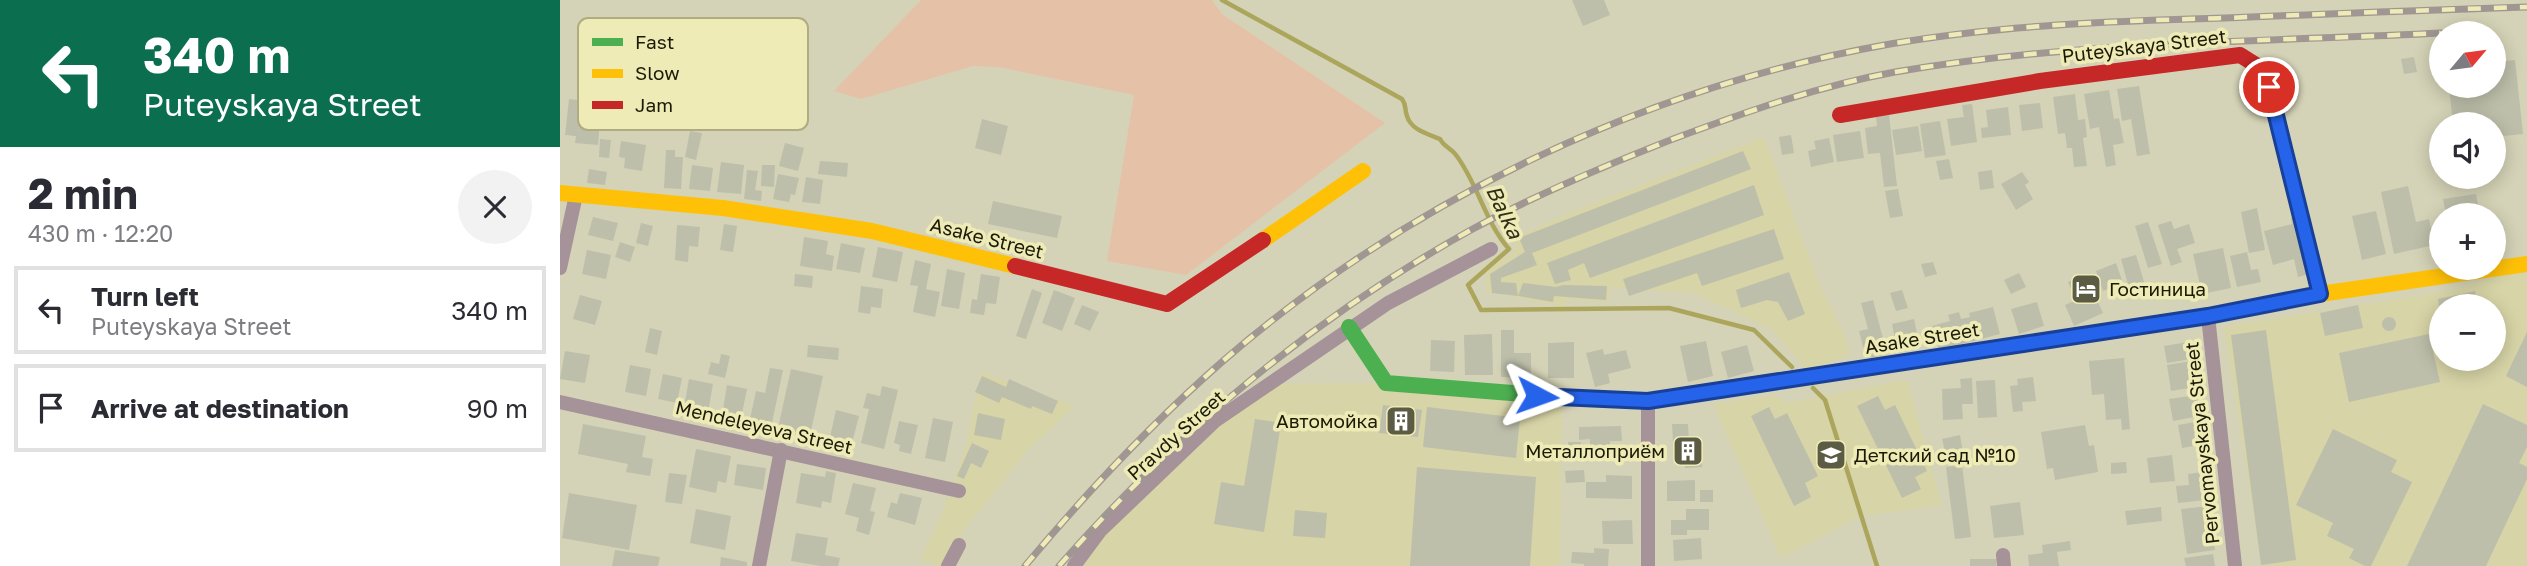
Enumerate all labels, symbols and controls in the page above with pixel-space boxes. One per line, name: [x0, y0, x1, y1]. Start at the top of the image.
legend: [578, 18, 808, 130]
north arrow: [2429, 21, 2506, 98]
map controls: [2429, 21, 2506, 371]
street label: Puteyskaya Street: [2060, 24, 2228, 67]
text: 340 m: [143, 25, 291, 84]
icon: left: [28, 28, 119, 119]
text: Fast: [635, 30, 674, 53]
pin: [2239, 57, 2299, 117]
text: Slow: [635, 61, 680, 84]
icon: arrive: [2250, 68, 2288, 106]
text: Puteyskaya Street: [143, 85, 422, 123]
text: Jam: [635, 93, 673, 116]
button: sound: [2429, 112, 2506, 189]
text: 2 min: [28, 168, 138, 218]
button: close: [458, 170, 532, 244]
water label: Balka: [1481, 181, 1529, 244]
button: +: [2429, 203, 2506, 280]
street label: Asake Street: [928, 212, 1046, 263]
text: 430 m · 12:20: [28, 219, 173, 247]
hotel icon: Гостиница: [2069, 272, 2103, 306]
place label: Гостиница: [2109, 277, 2206, 300]
text: Turn left: [91, 281, 199, 312]
icon: left: [32, 291, 70, 329]
button: −: [2429, 294, 2506, 371]
text: 340 m: [451, 295, 528, 326]
text: Puteyskaya Street: [91, 312, 291, 340]
street label: Asake Street: [1863, 317, 1981, 358]
street label: Pervomayskaya Street: [2179, 341, 2224, 545]
position arrow: [1500, 359, 1574, 433]
street label: Pravdy Street: [1122, 385, 1229, 485]
icon: arrive: [32, 389, 70, 427]
text: Arrive at destination: [91, 393, 349, 424]
text: 90 m: [467, 393, 528, 424]
street label: Mendeleyeva Street: [673, 395, 855, 458]
building icon: Автомойка: [1384, 404, 1418, 438]
place label: Автомойка: [1276, 409, 1378, 432]
building icon: Металлоприём: [1671, 434, 1705, 468]
school or university icon: Детский сад №10: [1814, 438, 1848, 472]
place label: Металлоприём: [1525, 439, 1665, 462]
place label: Детский сад №10: [1854, 443, 2016, 466]

